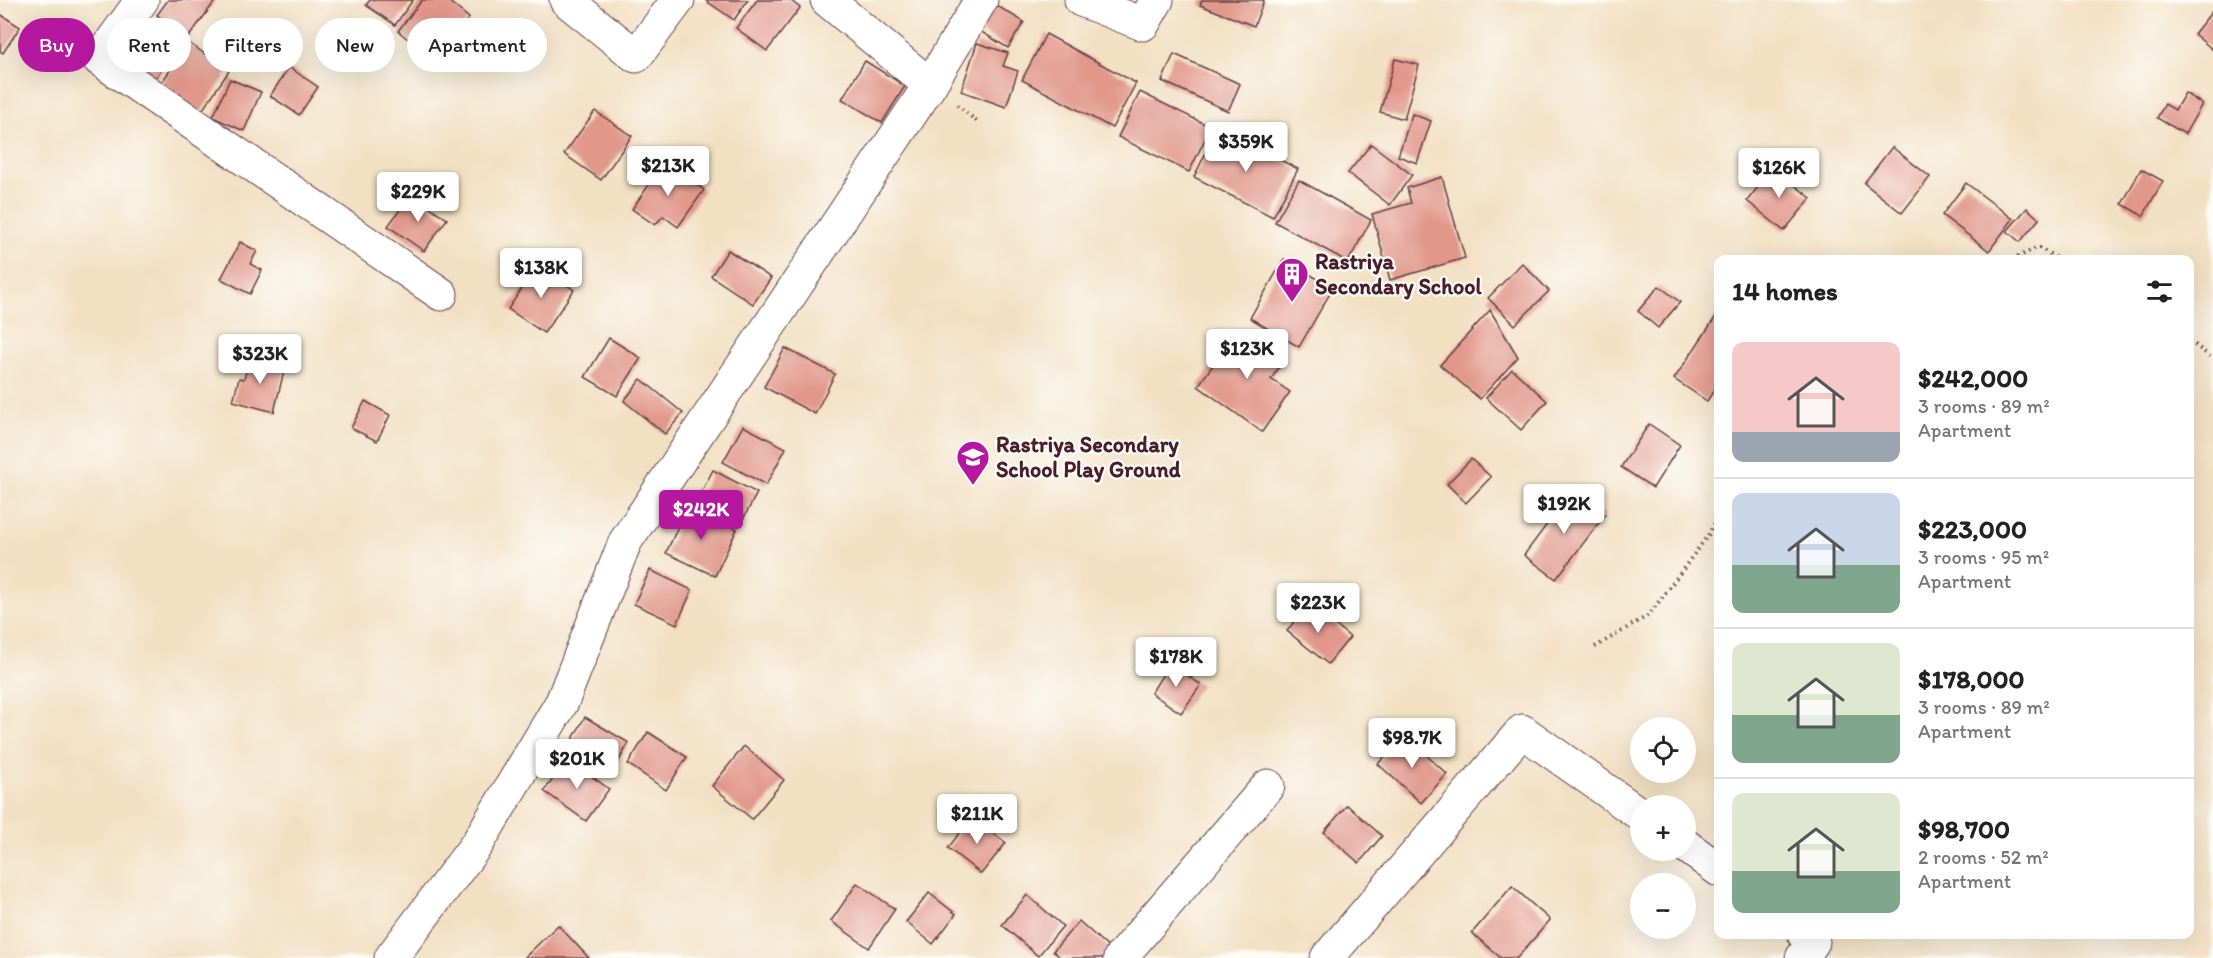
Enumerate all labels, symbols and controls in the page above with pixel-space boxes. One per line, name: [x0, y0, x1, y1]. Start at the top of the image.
chip: Buy: [18, 18, 95, 72]
chip: Rent: [107, 18, 191, 72]
chip: Filters: [203, 18, 303, 72]
chip: New: [315, 18, 395, 72]
chip: Apartment: [407, 18, 547, 72]
pin: $359K: [1204, 122, 1288, 173]
text: $359K: [1219, 129, 1273, 153]
pin: $213K: [626, 146, 710, 197]
pin: $126K: [1737, 148, 1821, 199]
text: $213K: [641, 153, 695, 177]
text: $126K: [1752, 155, 1806, 179]
pin: $229K: [376, 172, 460, 223]
text: $229K: [391, 179, 445, 203]
pin: $138K: [499, 248, 583, 299]
place label: Rastriya Secondary School: [1315, 248, 1482, 300]
text: $138K: [514, 255, 568, 279]
building icon: Rastriya Secondary School: [1274, 256, 1310, 303]
text: 14 homes: [1732, 275, 1838, 307]
icon: filters: [2143, 275, 2176, 308]
pin: $123K: [1205, 329, 1289, 380]
pin: $323K: [218, 334, 302, 385]
text: $123K: [1220, 336, 1274, 360]
text: $323K: [232, 341, 288, 365]
text: $242,000: [1918, 362, 2028, 394]
icon: home: [1780, 366, 1852, 438]
text: 3 rooms · 89 m²: [1918, 394, 2050, 418]
text: Apartment: [1918, 418, 2011, 442]
place label: Rastriya Secondary School Play Ground: [996, 431, 1181, 483]
school or university icon: Rastriya Secondary School Play Ground: [955, 439, 991, 486]
pin: $192K: [1522, 484, 1606, 535]
pin: $242K: [659, 490, 743, 541]
text: $192K: [1537, 491, 1591, 515]
text: $242K: [673, 497, 729, 521]
text: $223,000: [1918, 513, 2027, 545]
icon: home: [1780, 517, 1852, 589]
text: 3 rooms · 95 m²: [1918, 545, 2049, 569]
text: Apartment: [1918, 569, 2011, 593]
pin: $223K: [1276, 583, 1360, 634]
text: $223K: [1291, 590, 1345, 614]
pin: $178K: [1134, 637, 1218, 688]
text: $178K: [1149, 644, 1203, 668]
text: $178,000: [1918, 663, 2025, 695]
icon: home: [1780, 667, 1852, 739]
text: 3 rooms · 89 m²: [1918, 695, 2050, 719]
map controls: [1630, 717, 1696, 939]
button: locate: [1630, 717, 1696, 783]
pin: $98.7K: [1363, 718, 1461, 769]
text: Apartment: [1918, 719, 2011, 743]
text: $98.7K: [1382, 725, 1442, 749]
pin: $201K: [535, 739, 619, 790]
text: $201K: [549, 746, 605, 770]
pin: $211K: [935, 794, 1019, 845]
button: +: [1630, 795, 1696, 861]
text: $211K: [951, 801, 1003, 825]
text: $98,700: [1918, 813, 2010, 845]
icon: home: [1780, 817, 1852, 889]
text: 2 rooms · 52 m²: [1918, 845, 2049, 869]
text: Apartment: [1918, 869, 2011, 893]
button: −: [1630, 873, 1696, 939]

